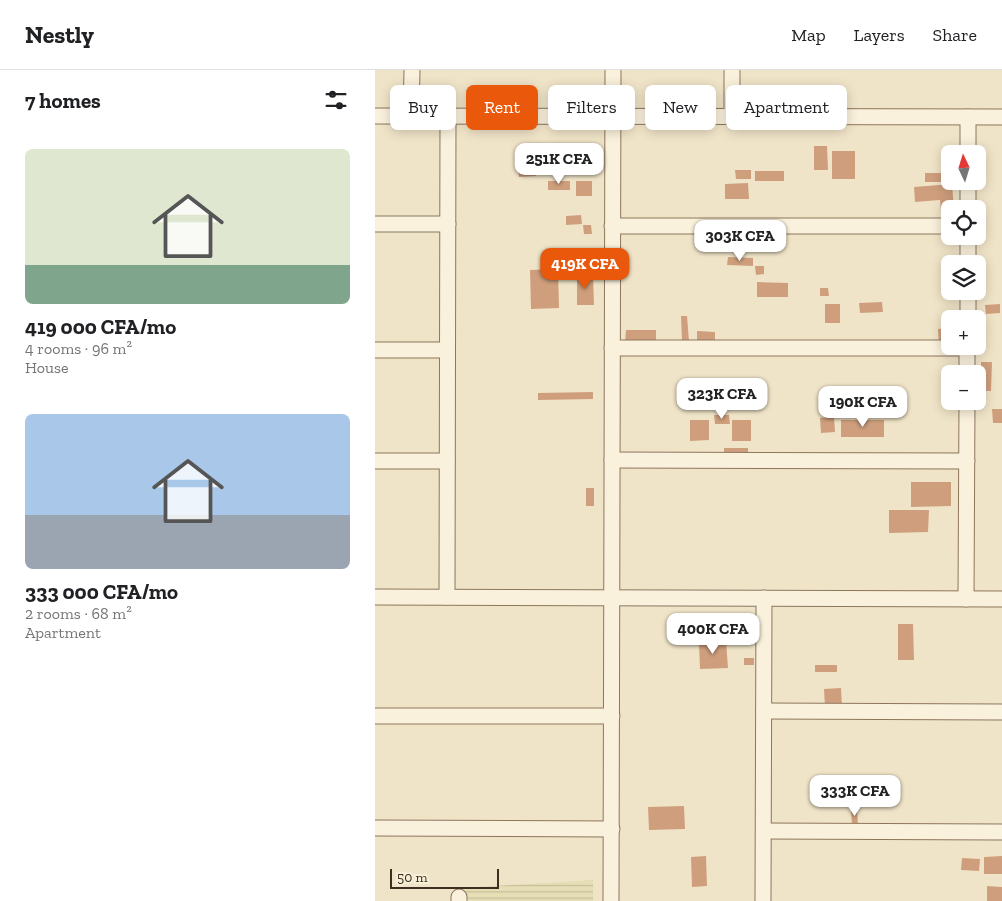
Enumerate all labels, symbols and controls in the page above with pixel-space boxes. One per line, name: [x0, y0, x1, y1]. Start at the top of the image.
text: Nestly: [25, 20, 94, 49]
text: Map: [791, 24, 826, 46]
text: Layers: [854, 24, 905, 46]
text: Share: [933, 24, 977, 46]
chip: Buy: [390, 85, 456, 130]
chip: Rent: [466, 85, 538, 130]
chip: Filters: [548, 85, 635, 130]
chip: New: [645, 85, 716, 130]
chip: Apartment: [726, 85, 847, 130]
icon: filters: [322, 86, 350, 114]
text: 7 homes: [25, 88, 101, 113]
pin: 251K CFA: [507, 142, 611, 185]
north arrow: [941, 145, 986, 190]
map controls: [941, 145, 986, 410]
text: 251K CFA: [526, 149, 592, 168]
icon: home: [143, 181, 233, 271]
button: locate: [941, 200, 986, 245]
pin: 303K CFA: [688, 220, 792, 262]
text: 303K CFA: [705, 226, 775, 245]
pin: 419K CFA: [533, 248, 637, 290]
text: 419K CFA: [551, 254, 619, 273]
button: layers: [941, 255, 986, 300]
button: +: [941, 310, 986, 355]
text: 419 000 CFA/mo: [25, 314, 176, 339]
text: 4 rooms · 96 m²: [25, 339, 132, 358]
text: House: [25, 358, 68, 377]
button: −: [941, 365, 986, 410]
pin: 323K CFA: [670, 378, 774, 420]
text: 323K CFA: [688, 384, 756, 403]
pin: 190K CFA: [811, 386, 915, 428]
text: 190K CFA: [829, 392, 897, 411]
icon: home: [143, 446, 233, 536]
text: 333 000 CFA/mo: [25, 579, 178, 604]
text: 2 rooms · 68 m²: [25, 604, 132, 623]
pin: 400K CFA: [661, 612, 765, 655]
text: 400K CFA: [678, 619, 748, 638]
text: Apartment: [25, 623, 101, 642]
pin: 333K CFA: [803, 774, 907, 817]
text: 333K CFA: [821, 781, 889, 800]
scale bar: [390, 866, 499, 889]
text: 50 m: [397, 869, 428, 886]

